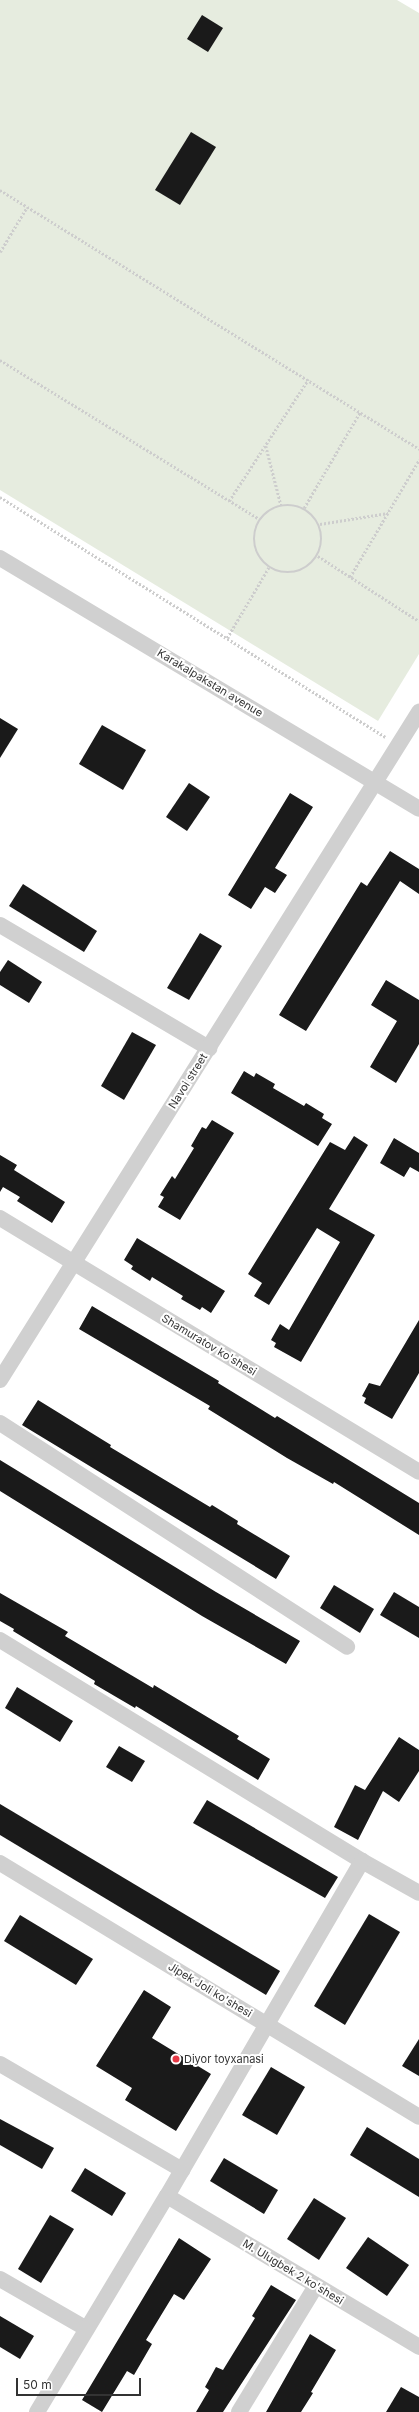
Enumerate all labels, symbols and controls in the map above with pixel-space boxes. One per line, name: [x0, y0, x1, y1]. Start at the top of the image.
street label: Karakalpakstan avenue: [155, 646, 265, 720]
street label: Navoi street: [166, 1051, 210, 1111]
street label: Shamuratov ko'shesi: [159, 1312, 259, 1378]
street label: Jipek Joli ko'shesi: [166, 1960, 254, 2020]
place label: Diyor toyxanasi: [184, 2052, 264, 2066]
marker: Diyor toyxanasi: [171, 2054, 181, 2064]
street label: M. Ulugbek 2 ko'shesi: [240, 2237, 346, 2307]
scale bar: [18, 2370, 143, 2396]
text: 50 m: [23, 2377, 52, 2392]

